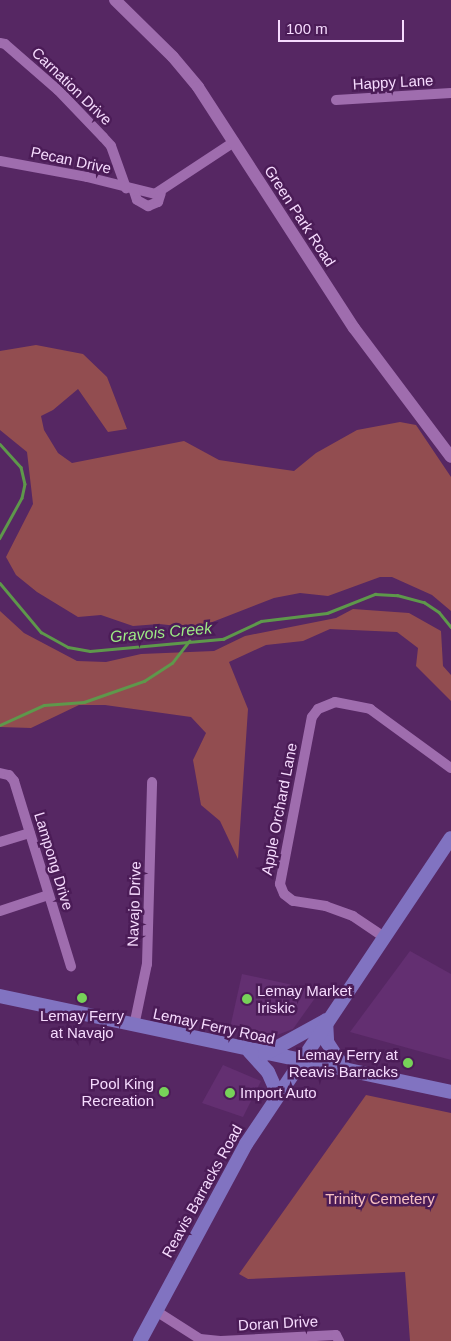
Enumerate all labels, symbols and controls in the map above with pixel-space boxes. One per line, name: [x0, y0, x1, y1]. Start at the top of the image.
scale bar: [281, 10, 407, 42]
text: 100 m: [286, 20, 328, 37]
street label: Carnation Drive: [28, 43, 116, 129]
street label: Happy Lane: [352, 71, 434, 93]
street label: Pecan Drive: [29, 143, 113, 177]
street label: Green Park Road: [261, 162, 339, 270]
water label: Gravois Creek: [109, 619, 213, 647]
street label: Apple Orchard Lane: [257, 741, 301, 877]
street label: Lampong Drive: [31, 810, 77, 912]
street label: Navajo Drive: [124, 861, 144, 947]
place label: Lemay Market Iriskic: [257, 981, 352, 1016]
marker: Lemay Ferry at Navajo: [76, 992, 88, 1004]
marker: Lemay Market Iriskic: [241, 993, 253, 1005]
street label: Lemay Ferry Road: [151, 1004, 277, 1048]
place label: Lemay Ferry at Navajo: [40, 1006, 124, 1041]
place label: Lemay Ferry at Reavis Barracks: [289, 1045, 398, 1080]
marker: Lemay Ferry at Reavis Barracks: [402, 1057, 414, 1069]
place label: Pool King Recreation: [81, 1074, 154, 1109]
place label: Import Auto: [240, 1084, 318, 1102]
marker: Pool King Recreation: [158, 1086, 170, 1098]
marker: Import Auto: [224, 1087, 236, 1099]
street label: Reavis Barracks Road: [158, 1121, 246, 1261]
park label: Trinity Cemetery: [325, 1190, 435, 1208]
street label: Doran Drive: [238, 1312, 318, 1334]

